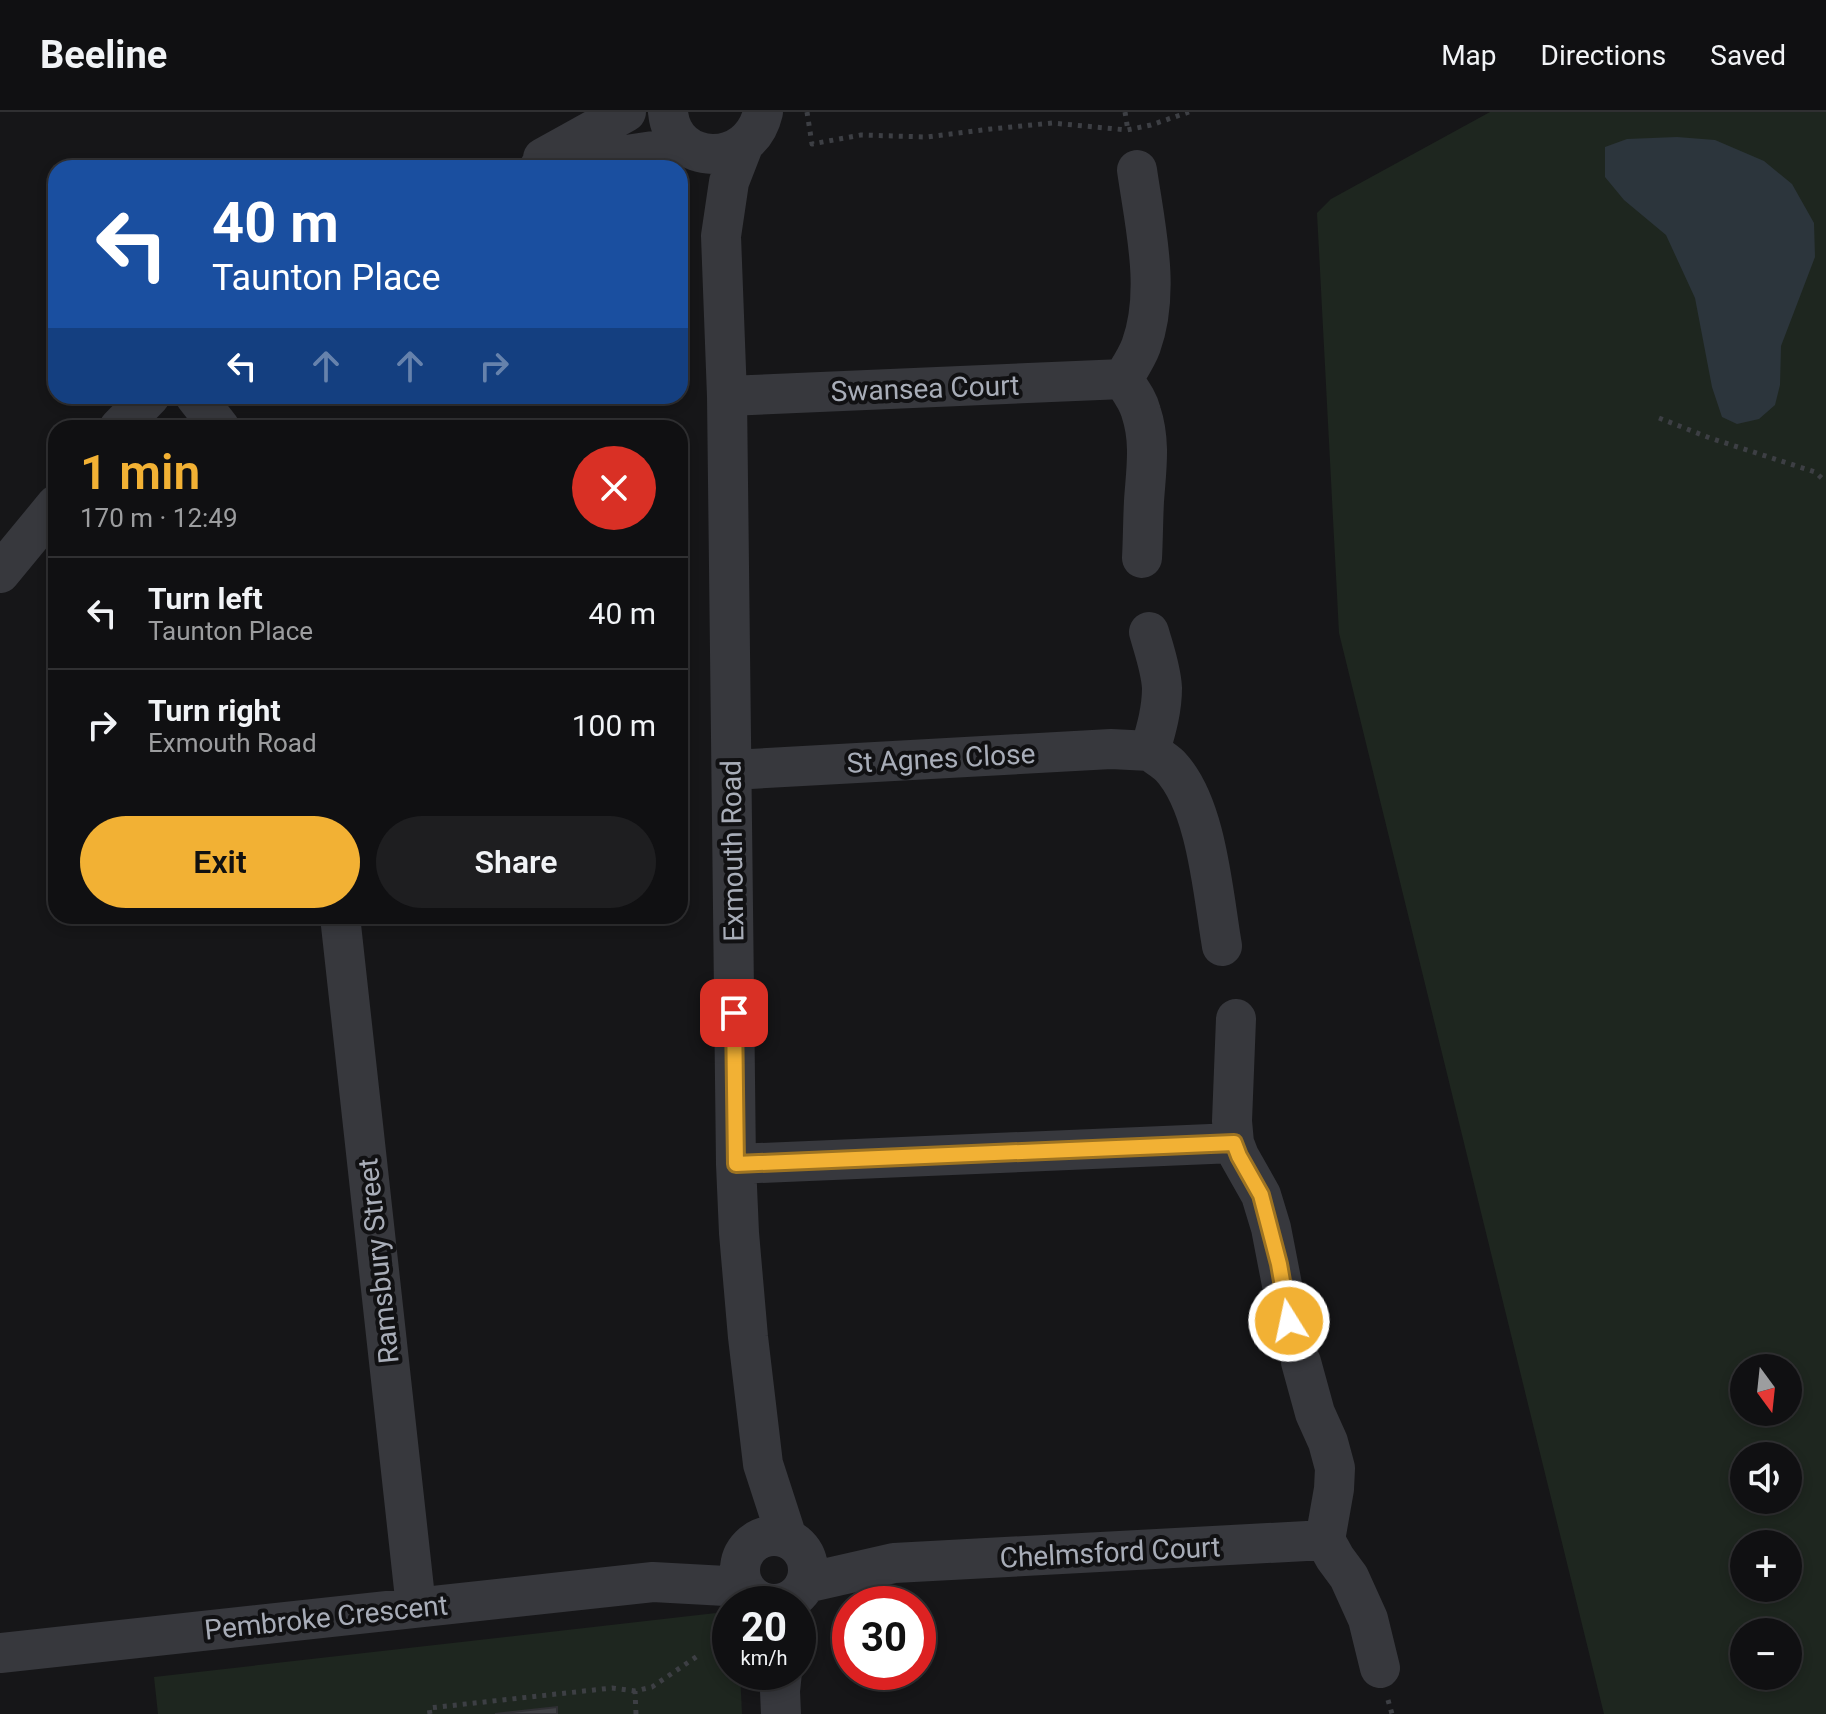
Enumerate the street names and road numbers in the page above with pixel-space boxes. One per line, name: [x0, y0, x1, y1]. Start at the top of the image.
street label: Swansea Court: [830, 369, 1020, 408]
street label: St Agnes Close: [846, 737, 1036, 780]
street label: Exmouth Road: [714, 760, 751, 942]
street label: Ramsbury Street: [351, 1157, 406, 1365]
street label: Chelmsford Court: [999, 1530, 1221, 1575]
street label: Pembroke Crescent: [203, 1588, 449, 1647]

